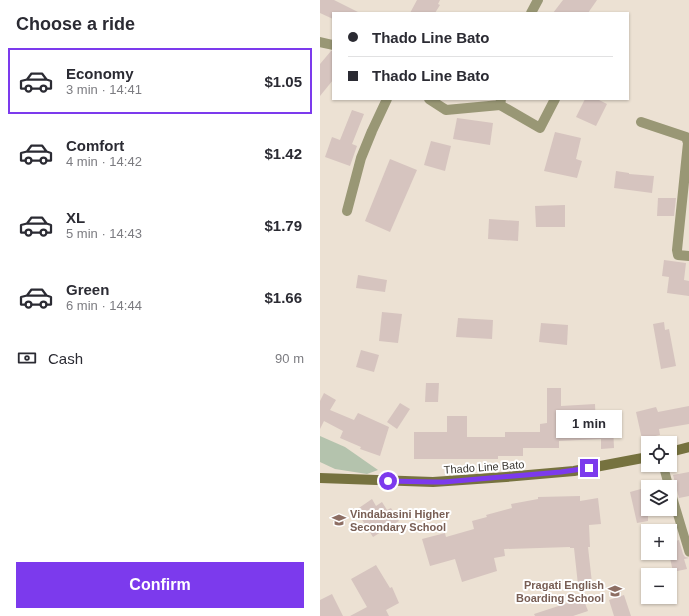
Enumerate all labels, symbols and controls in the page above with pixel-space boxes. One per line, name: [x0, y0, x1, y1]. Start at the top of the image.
text: Choose a ride: [16, 14, 135, 34]
text: Thado Line Bato: [372, 29, 490, 46]
icon: car: [18, 63, 54, 99]
text: Economy: [66, 65, 134, 82]
text: Thado Line Bato: [372, 67, 490, 84]
text: $1.05: [264, 73, 302, 90]
text: 3 min · 14:41: [66, 82, 142, 97]
icon: car: [18, 135, 54, 171]
text: Comfort: [66, 137, 124, 154]
text: $1.42: [264, 145, 302, 162]
text: 4 min · 14:42: [66, 154, 142, 169]
icon: car: [18, 207, 54, 243]
text: XL: [66, 209, 85, 226]
text: $1.79: [264, 217, 302, 234]
text: 5 min · 14:43: [66, 226, 142, 241]
icon: car: [18, 279, 54, 315]
text: Green: [66, 281, 109, 298]
text: $1.66: [264, 289, 302, 306]
text: 6 min · 14:44: [66, 298, 142, 313]
icon: cash: [16, 347, 38, 369]
text: Cash: [48, 350, 83, 367]
text: 90 m: [275, 351, 304, 366]
callout: 1 min: [556, 410, 622, 438]
text: 1 min: [572, 416, 606, 431]
map controls: [641, 436, 677, 604]
button: locate: [641, 436, 677, 472]
street label: Thado Line Bato: [443, 458, 525, 476]
route end: [580, 459, 598, 477]
route start: [379, 472, 397, 490]
button: layers: [641, 480, 677, 516]
place label: Vindabasini Higher Secondary School: [350, 508, 450, 533]
school or university icon: Vindabasini Higher Secondary School: [331, 512, 347, 528]
button: +: [641, 524, 677, 560]
button: Confirm: [16, 562, 304, 608]
button: −: [641, 568, 677, 604]
place label: Pragati English Boarding School: [516, 579, 604, 604]
school or university icon: Pragati English Boarding School: [607, 583, 623, 599]

